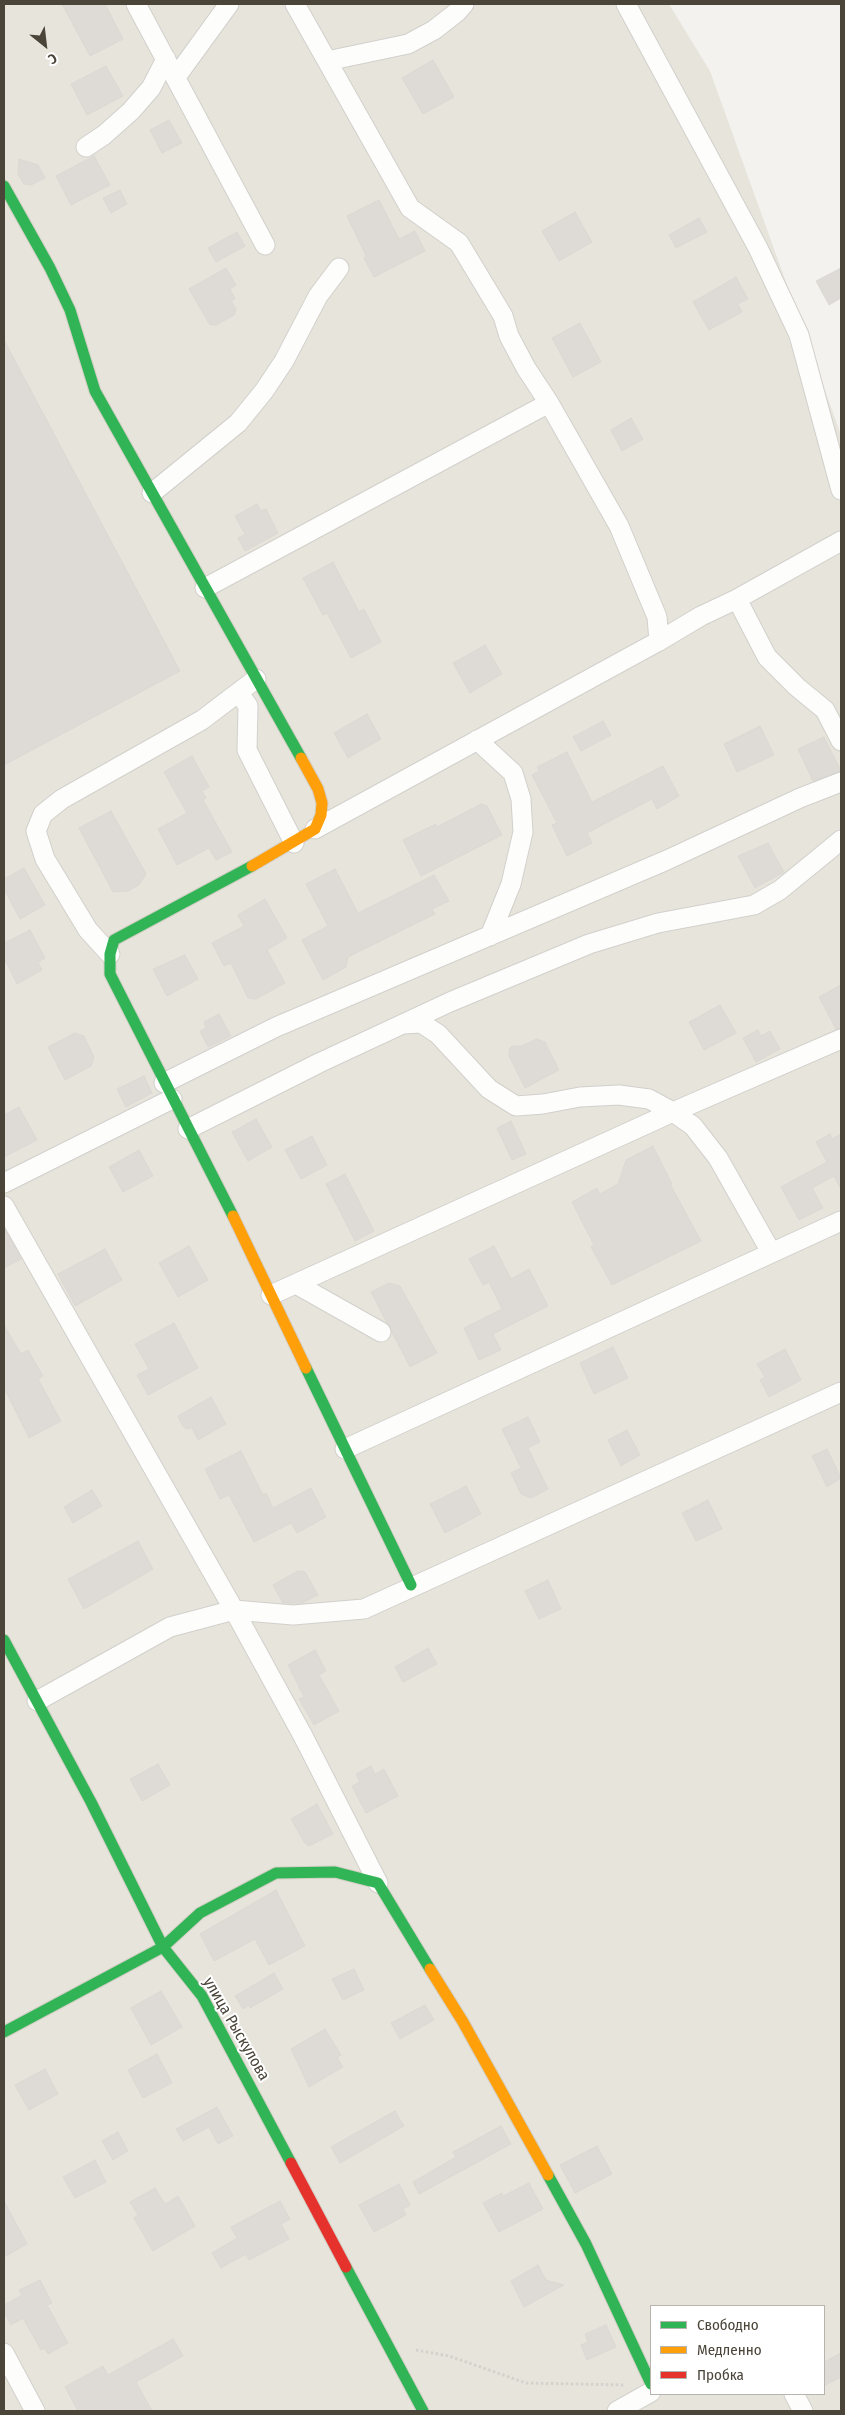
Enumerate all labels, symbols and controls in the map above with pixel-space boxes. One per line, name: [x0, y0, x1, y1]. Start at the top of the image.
north arrow: [20, 20, 70, 70]
text: С: [45, 49, 60, 68]
street label: улица Рыскулова: [199, 1974, 273, 2084]
legend: [650, 2305, 825, 2395]
text: Свободно: [697, 2316, 759, 2334]
text: Медленно: [697, 2341, 762, 2359]
text: Пробка: [697, 2366, 744, 2384]

